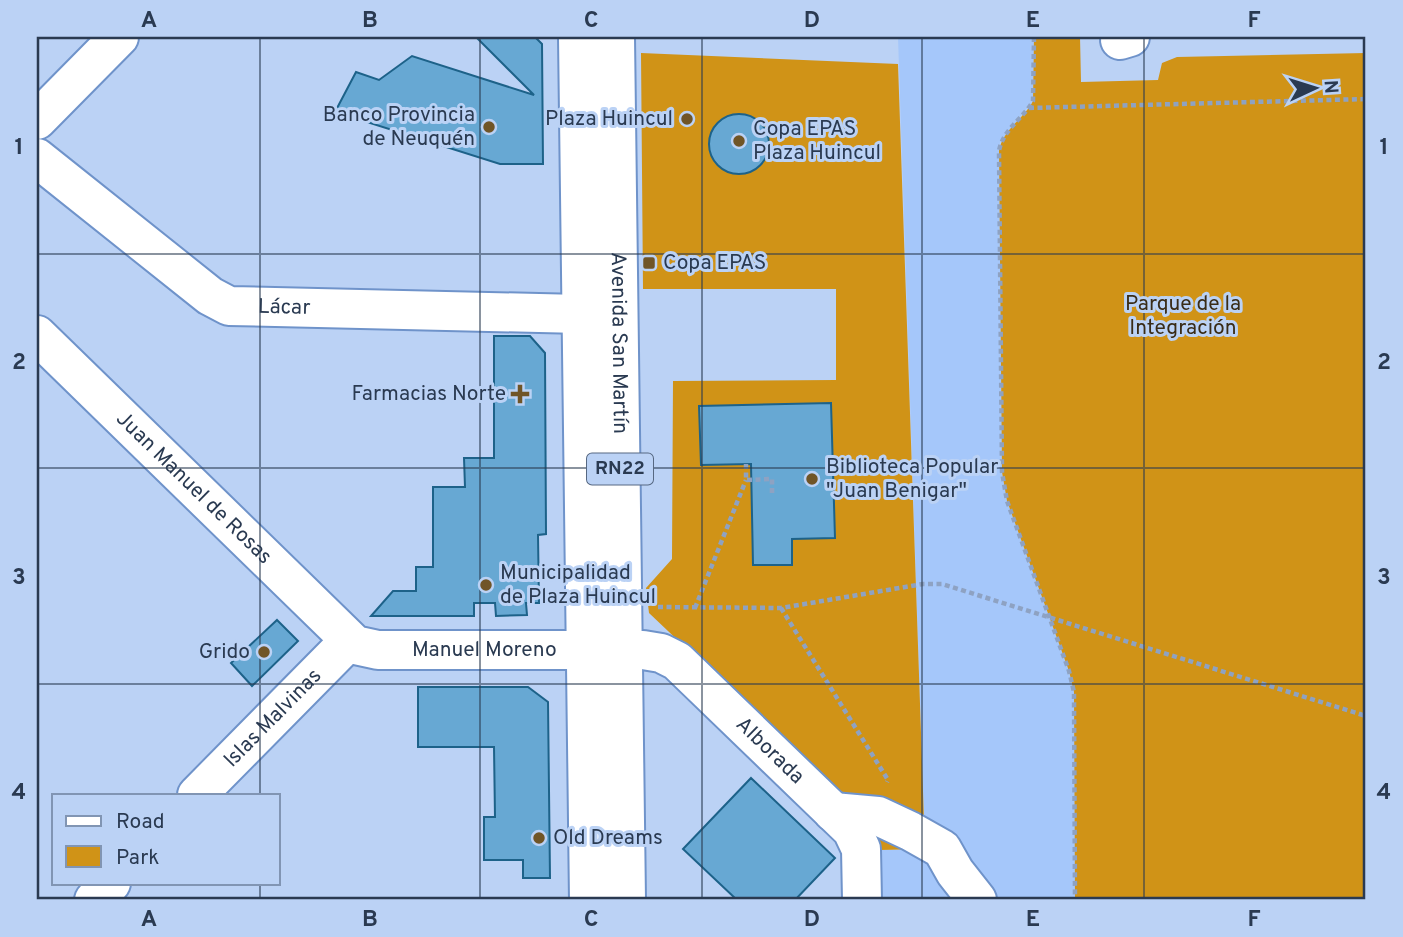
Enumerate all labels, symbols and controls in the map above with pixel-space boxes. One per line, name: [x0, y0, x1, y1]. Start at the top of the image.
text: A: [141, 7, 157, 36]
text: B: [362, 7, 378, 36]
text: C: [584, 7, 598, 36]
text: D: [804, 7, 820, 36]
text: E: [1026, 7, 1040, 36]
text: F: [1247, 7, 1261, 36]
north arrow: [1280, 52, 1350, 122]
text: N: [1318, 79, 1342, 95]
place label: Banco Provincia de Neuquén: [323, 102, 475, 153]
place label: Plaza Huincul: [545, 106, 673, 133]
marker: Plaza Huincul: [679, 111, 695, 127]
place label: Copa EPAS Plaza Huincul: [753, 116, 881, 167]
marker: Banco Provincia de Neuquén: [481, 119, 497, 135]
marker: Copa EPAS Plaza Huincul: [731, 133, 747, 149]
text: 1: [14, 134, 24, 163]
text: 1: [1379, 134, 1389, 163]
place label: Copa EPAS: [663, 250, 766, 277]
street label: Avenida San Martín: [604, 252, 634, 434]
marker: Copa EPAS: [641, 255, 657, 271]
park label: Parque de la Integración: [1125, 291, 1241, 342]
street label: Lácar: [258, 293, 311, 321]
text: 2: [12, 349, 26, 378]
text: 2: [1377, 349, 1391, 378]
place label: Farmacias Norte: [352, 381, 506, 408]
marker: Farmacias Norte: [512, 386, 528, 402]
street label: Juan Manuel de Rosas: [110, 406, 278, 570]
road number: RN22: [587, 454, 653, 484]
place label: Biblioteca Popular "Juan Benigar": [826, 454, 999, 505]
marker: Biblioteca Popular "Juan Benigar": [804, 471, 820, 487]
place label: Municipalidad de Plaza Huincul: [500, 560, 656, 611]
text: 3: [12, 564, 26, 593]
text: 3: [1377, 564, 1391, 593]
marker: Municipalidad de Plaza Huincul: [478, 577, 494, 593]
street label: Manuel Moreno: [412, 637, 557, 664]
place label: Grido: [199, 639, 250, 666]
marker: Grido: [256, 644, 272, 660]
street label: Islas Malvinas: [218, 663, 328, 773]
street label: Alborada: [730, 711, 810, 790]
text: 4: [12, 779, 26, 808]
text: 4: [1377, 779, 1391, 808]
legend: [52, 794, 280, 884]
text: Road: [116, 809, 165, 836]
place label: Old Dreams: [553, 825, 663, 852]
marker: Old Dreams: [531, 830, 547, 846]
text: Park: [116, 845, 159, 872]
text: A: [141, 906, 157, 935]
text: B: [362, 906, 378, 935]
text: C: [584, 906, 598, 935]
text: D: [804, 906, 820, 935]
text: E: [1026, 906, 1040, 935]
text: F: [1247, 906, 1261, 935]

